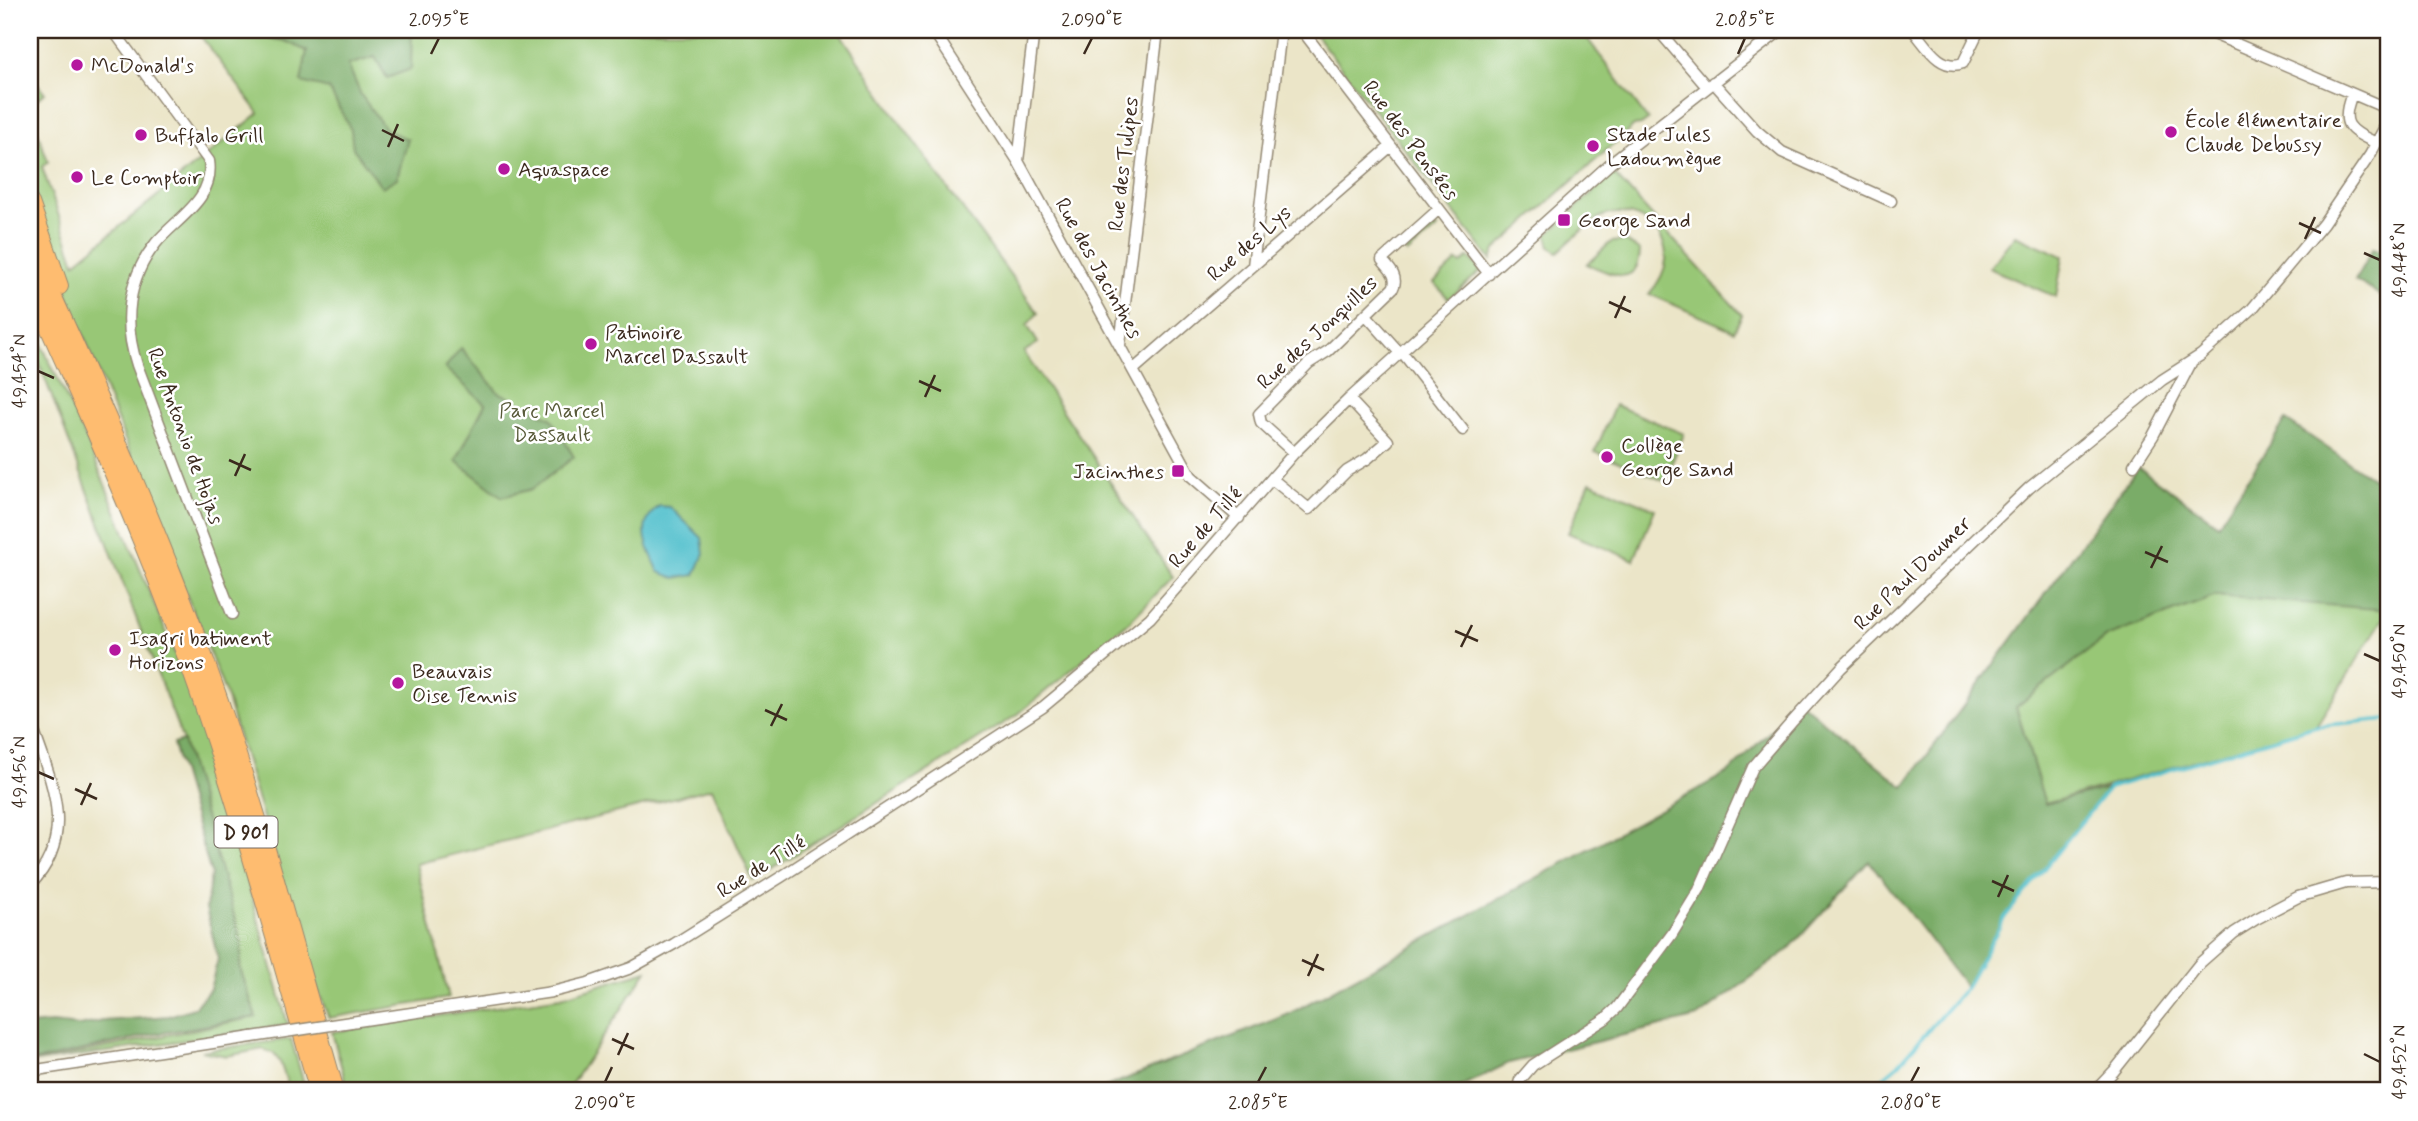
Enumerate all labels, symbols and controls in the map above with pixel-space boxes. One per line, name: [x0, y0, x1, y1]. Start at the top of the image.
text: 2.095°E: [409, 8, 469, 32]
text: 2.090°E: [1061, 8, 1123, 32]
text: 2.085°E: [1715, 8, 1775, 32]
place label: McDonald's: [91, 52, 194, 80]
marker: McDonald's: [69, 57, 85, 73]
street label: Rue des Pensées: [1356, 75, 1465, 206]
street label: Rue des Tulipes: [1102, 95, 1146, 233]
place label: École élémentaire Claude Debussy: [2185, 107, 2342, 159]
place label: Stade Jules Ladoumègue: [1607, 121, 1722, 173]
place label: Buffalo Grill: [155, 122, 263, 150]
marker: École élémentaire Claude Debussy: [2163, 124, 2179, 140]
marker: Buffalo Grill: [133, 127, 149, 143]
marker: Stade Jules Ladoumègue: [1585, 138, 1601, 154]
place label: Aquaspace: [518, 156, 610, 184]
marker: Aquaspace: [496, 161, 512, 177]
place label: Le Comptoir: [91, 164, 202, 192]
marker: Le Comptoir: [69, 169, 85, 185]
street label: Rue des Jacinthes: [1048, 193, 1148, 344]
street label: Rue des Lys: [1201, 199, 1298, 288]
place label: George Sand: [1578, 207, 1691, 236]
marker: George Sand: [1556, 212, 1572, 228]
text: 49.448°N: [2388, 223, 2412, 297]
street label: Rue des Jonquilles: [1251, 269, 1384, 396]
place label: Patinoire Marcel Dassault: [605, 319, 748, 371]
text: 49.454°N: [8, 334, 32, 408]
marker: Patinoire Marcel Dassault: [583, 336, 599, 352]
street label: Rue Antonio de Hojas: [140, 344, 230, 528]
park label: Parc Marcel Dassault: [499, 397, 605, 449]
place label: Collège George Sand: [1621, 432, 1734, 485]
marker: Collège George Sand: [1599, 449, 1615, 465]
place label: Jacinthes: [1073, 458, 1164, 486]
marker: Jacinthes: [1170, 463, 1186, 479]
street label: Rue de Tillé: [1162, 481, 1249, 575]
street label: Rue Paul Doumer: [1848, 510, 1978, 637]
text: 49.450°N: [2388, 624, 2412, 698]
place label: Isagri batiment Horizons: [129, 625, 272, 677]
marker: Isagri batiment Horizons: [107, 642, 123, 658]
place label: Beauvais Oise Tennis: [412, 658, 517, 710]
marker: Beauvais Oise Tennis: [390, 675, 406, 691]
text: 49.456°N: [8, 736, 32, 808]
road number: D 901: [215, 817, 278, 848]
street label: Rue de Tillé: [712, 829, 811, 905]
text: 49.452°N: [2388, 1025, 2412, 1099]
text: 2.090°E: [574, 1091, 636, 1115]
text: 2.085°E: [1228, 1091, 1288, 1115]
text: 2.080°E: [1881, 1091, 1941, 1115]

